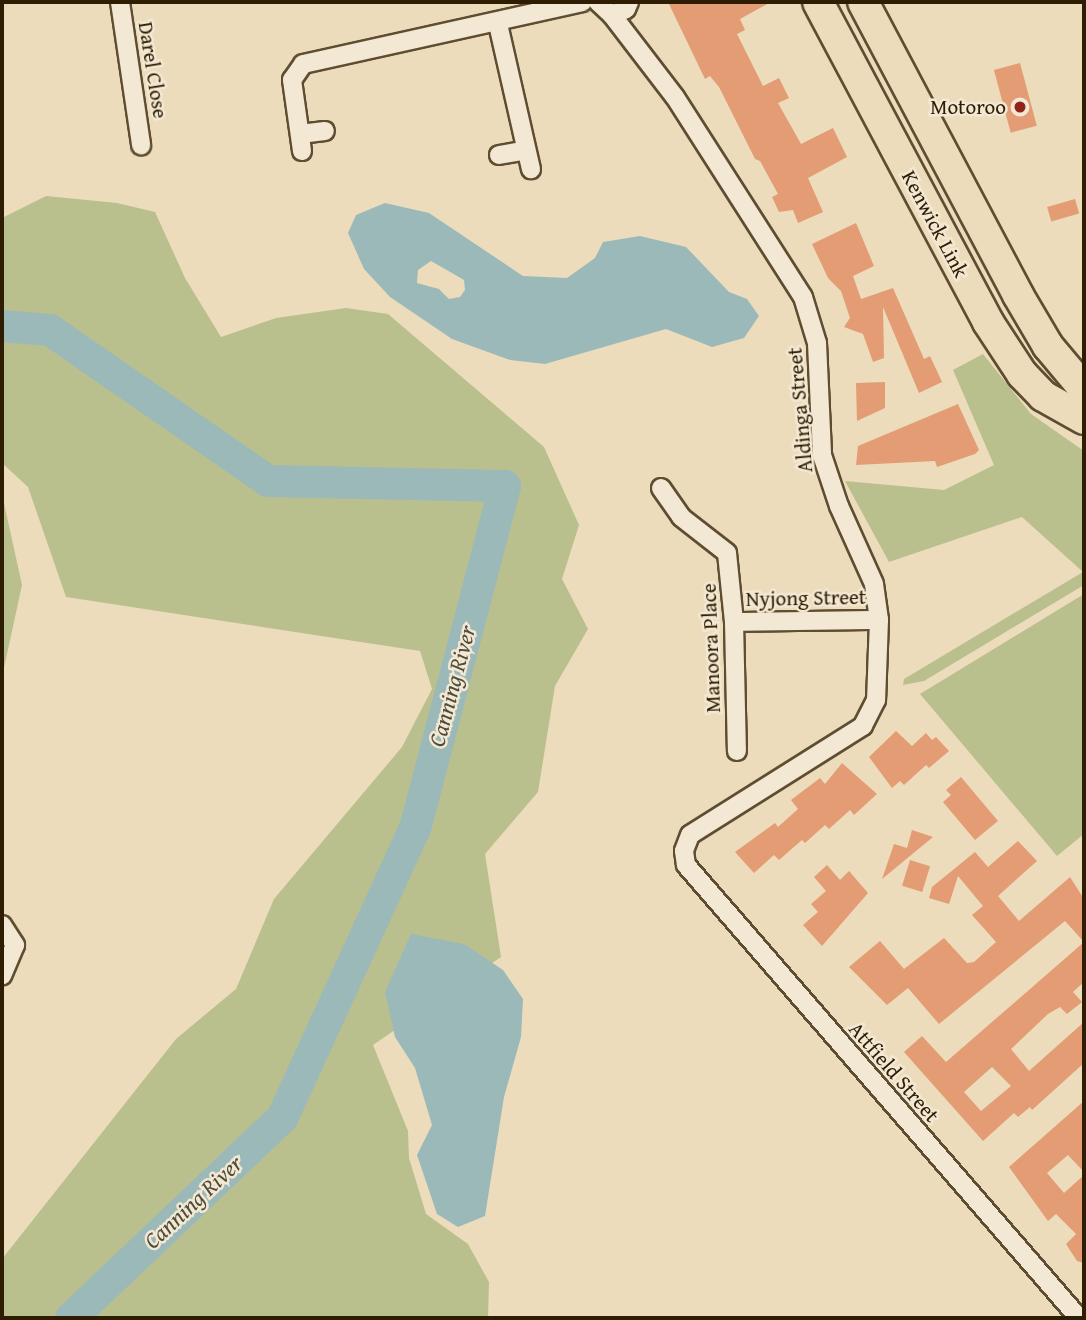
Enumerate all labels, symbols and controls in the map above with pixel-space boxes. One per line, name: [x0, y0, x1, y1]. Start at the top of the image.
street label: Darel Close: [133, 20, 173, 120]
place label: Motoroo: [930, 94, 1006, 120]
marker: Motoroo: [1012, 99, 1028, 115]
street label: Kenwick Link: [896, 166, 974, 282]
street label: Aldinga Street: [782, 346, 818, 474]
street label: Manoora Place: [696, 583, 726, 713]
street label: Nyjong Street: [746, 584, 866, 612]
water label: Canning River: [423, 623, 481, 749]
street label: Attfield Street: [844, 1017, 944, 1127]
water label: Canning River: [138, 1150, 248, 1254]

